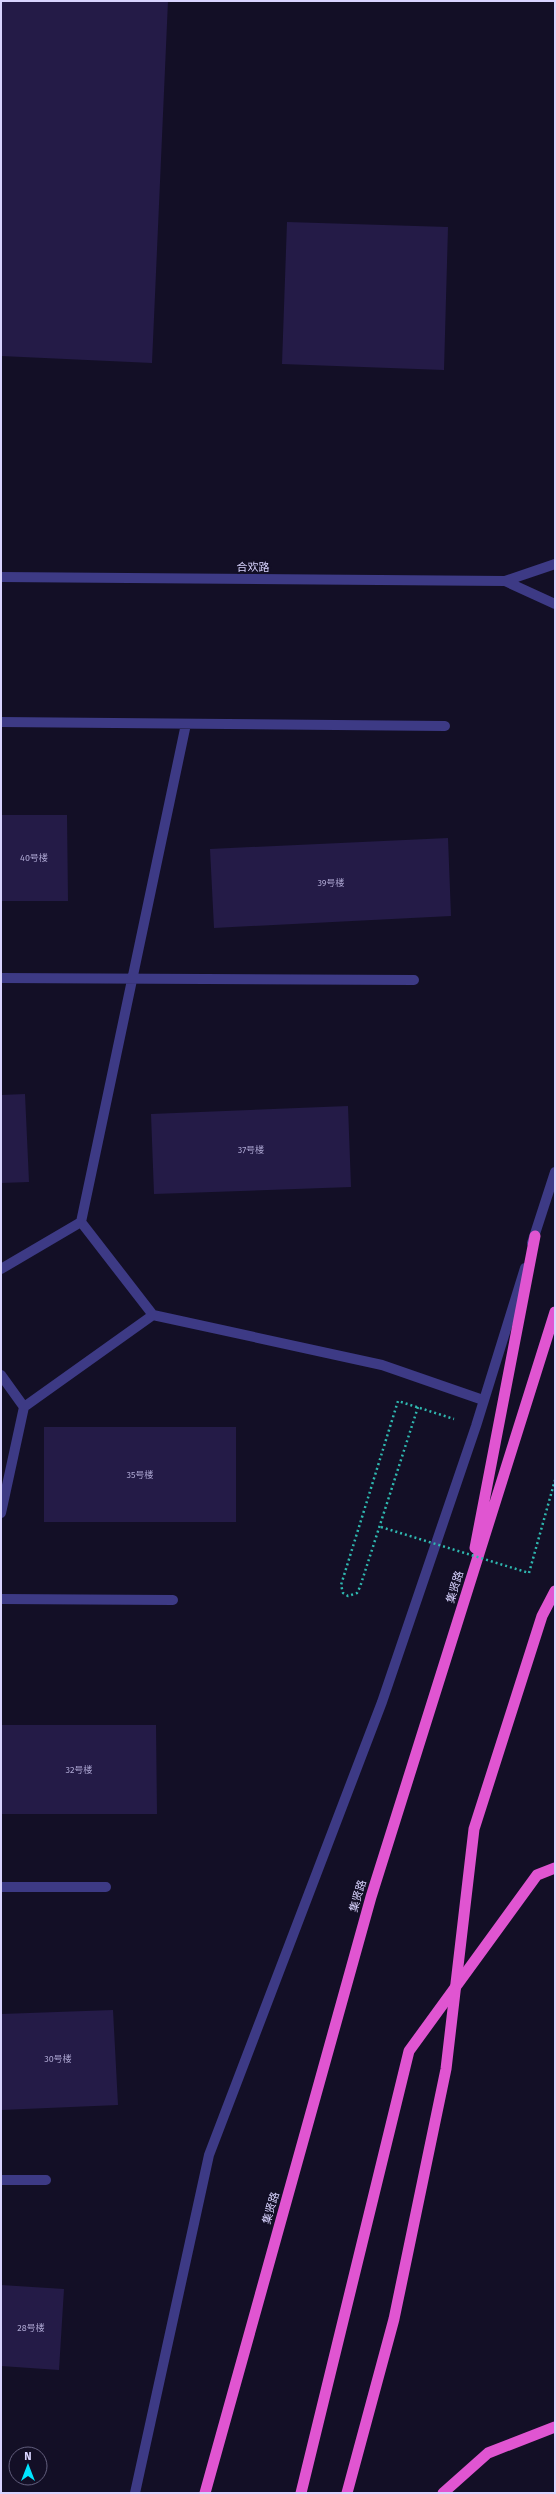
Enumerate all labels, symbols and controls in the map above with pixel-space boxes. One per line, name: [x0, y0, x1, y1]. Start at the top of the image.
street label: 合欢路: [237, 561, 270, 574]
house number: 40号楼: [20, 853, 48, 863]
house number: 39号楼: [317, 878, 345, 888]
house number: 37号楼: [238, 1145, 264, 1155]
house number: 35号楼: [126, 1470, 154, 1480]
street label: 集贤路: [444, 1569, 466, 1605]
house number: 32号楼: [66, 1765, 92, 1775]
street label: 集贤路: [347, 1878, 369, 1914]
house number: 30号楼: [44, 2054, 72, 2064]
street label: 集贤路: [260, 2190, 282, 2226]
house number: 28号楼: [17, 2323, 45, 2333]
north arrow: [8, 2446, 48, 2486]
text: N: [24, 2450, 32, 2463]

